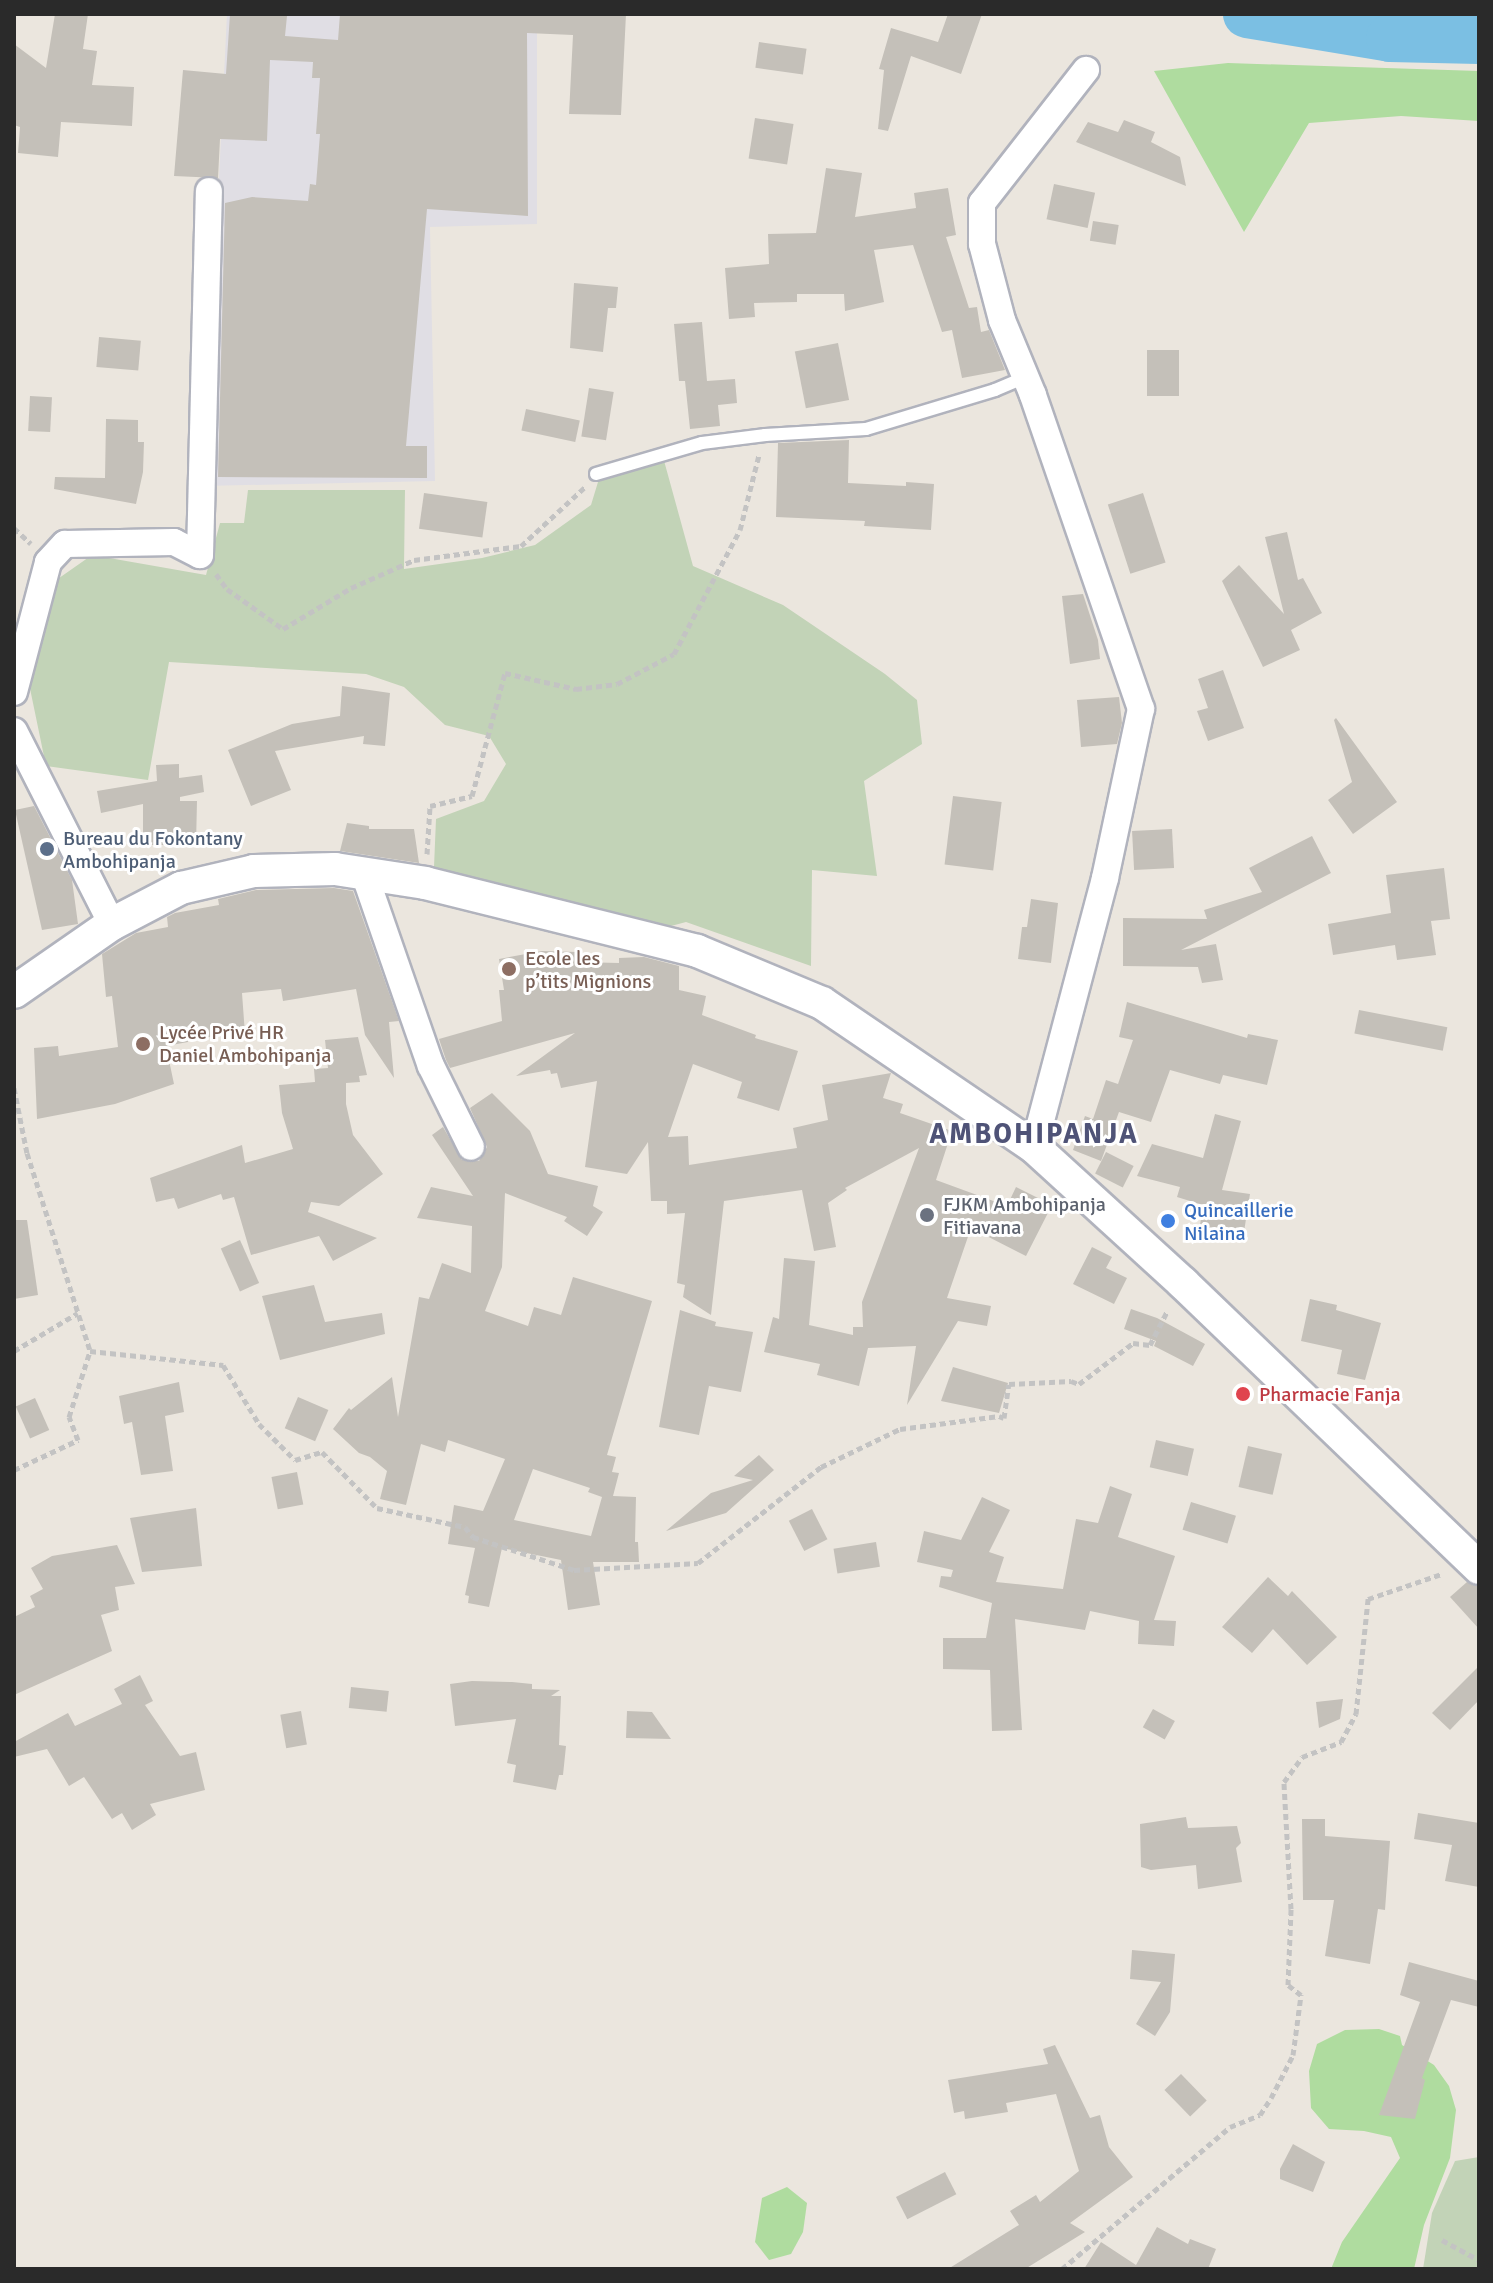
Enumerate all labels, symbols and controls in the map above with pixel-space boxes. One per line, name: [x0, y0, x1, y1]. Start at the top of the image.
place label: Bureau du Fokontany Ambohipanja: [63, 826, 243, 873]
marker: Bureau du Fokontany Ambohipanja: [38, 840, 56, 858]
place label: Ecole les p’tits Mignions: [525, 946, 651, 993]
marker: Ecole les p’tits Mignions: [500, 960, 518, 978]
place label: Lycée Privé HR Daniel Ambohipanja: [159, 1020, 331, 1067]
marker: Lycée Privé HR Daniel Ambohipanja: [134, 1035, 152, 1053]
district label: AMBOHIPANJA: [929, 1117, 1139, 1151]
place label: FJKM Ambohipanja Fitiavana: [943, 1192, 1106, 1239]
place label: Quincaillerie Nilaina: [1184, 1198, 1294, 1245]
marker: FJKM Ambohipanja Fitiavana: [918, 1206, 936, 1224]
marker: Quincaillerie Nilaina: [1159, 1212, 1177, 1230]
place label: Pharmacie Fanja: [1259, 1382, 1401, 1406]
marker: Pharmacie Fanja: [1234, 1385, 1252, 1403]

